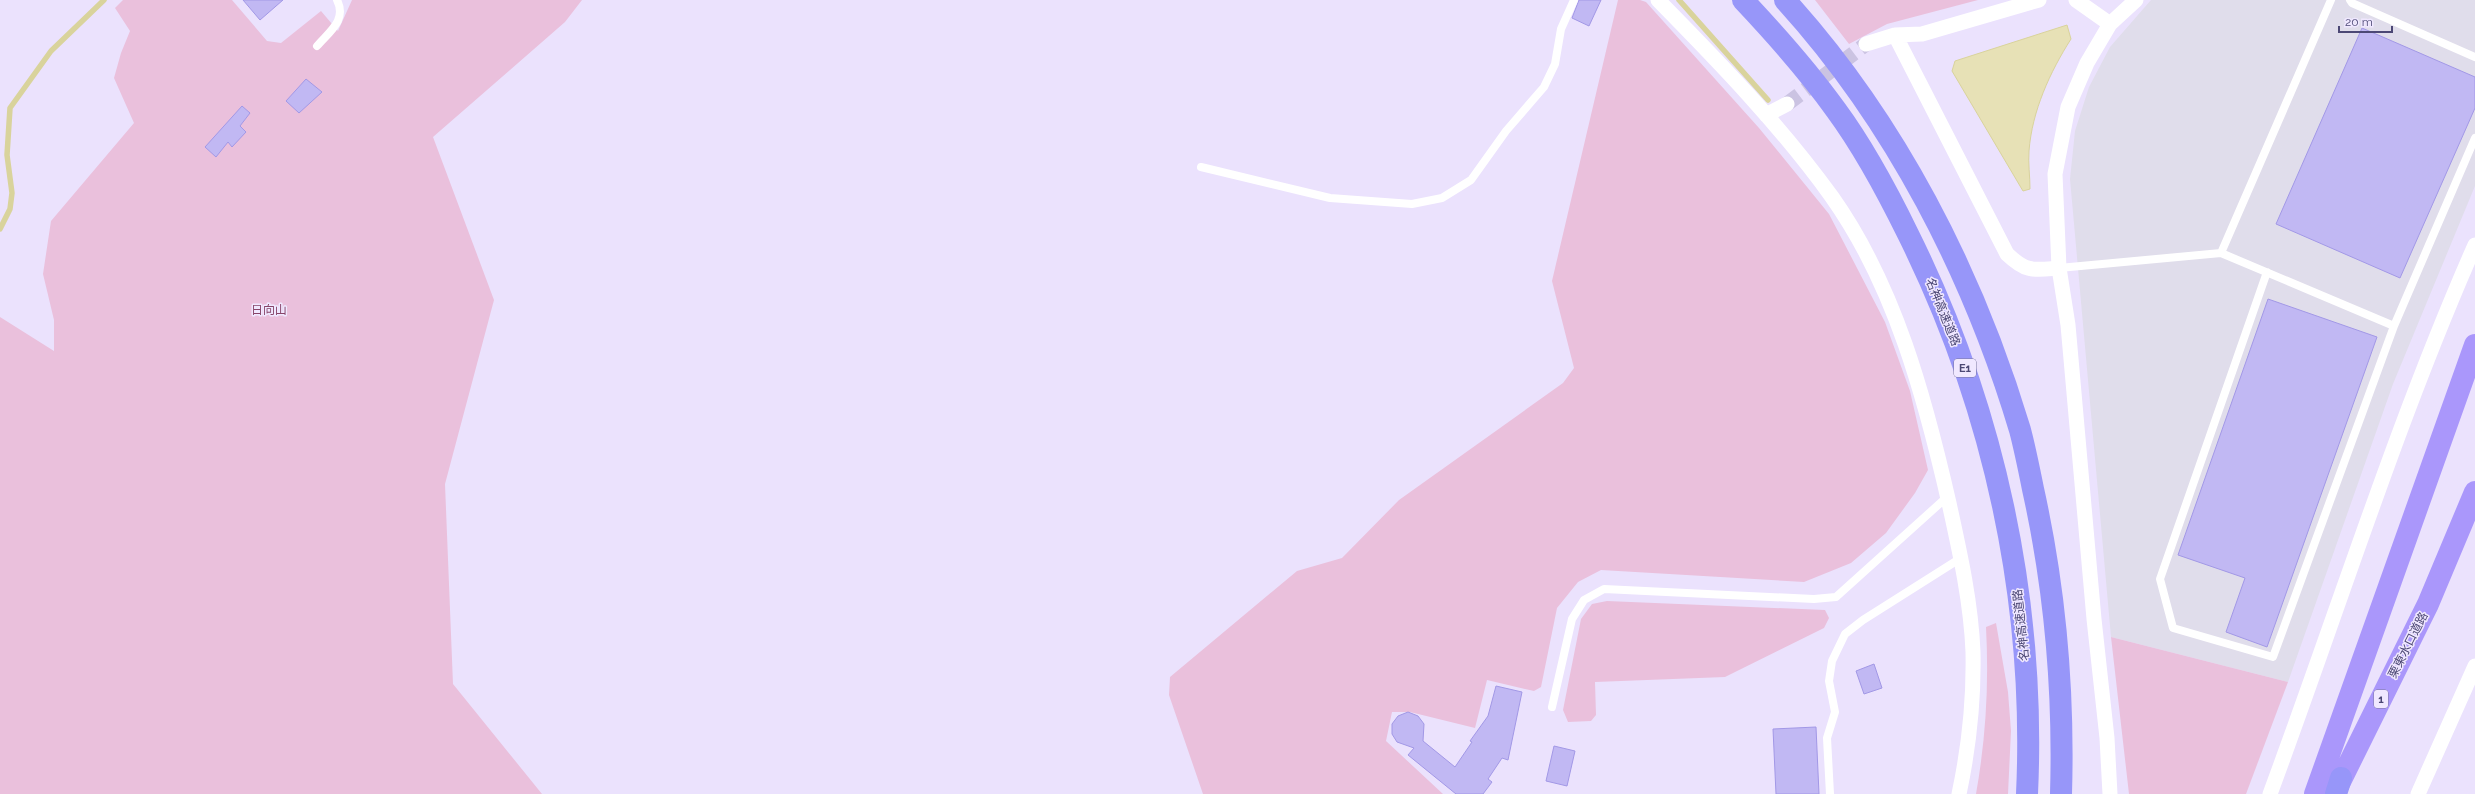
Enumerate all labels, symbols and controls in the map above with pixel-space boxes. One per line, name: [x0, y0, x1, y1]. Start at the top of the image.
scale bar: [2339, 8, 2392, 34]
text: 20 m: [2345, 15, 2373, 29]
street label: 名神高速道路: [1923, 276, 1963, 348]
park label: 日向山: [251, 303, 287, 317]
road number: E1: [1954, 359, 1976, 377]
street label: 名神高速道路: [2010, 588, 2032, 662]
street label: 栗東水口道路: [2385, 610, 2431, 680]
road number: 1: [2374, 690, 2388, 708]

